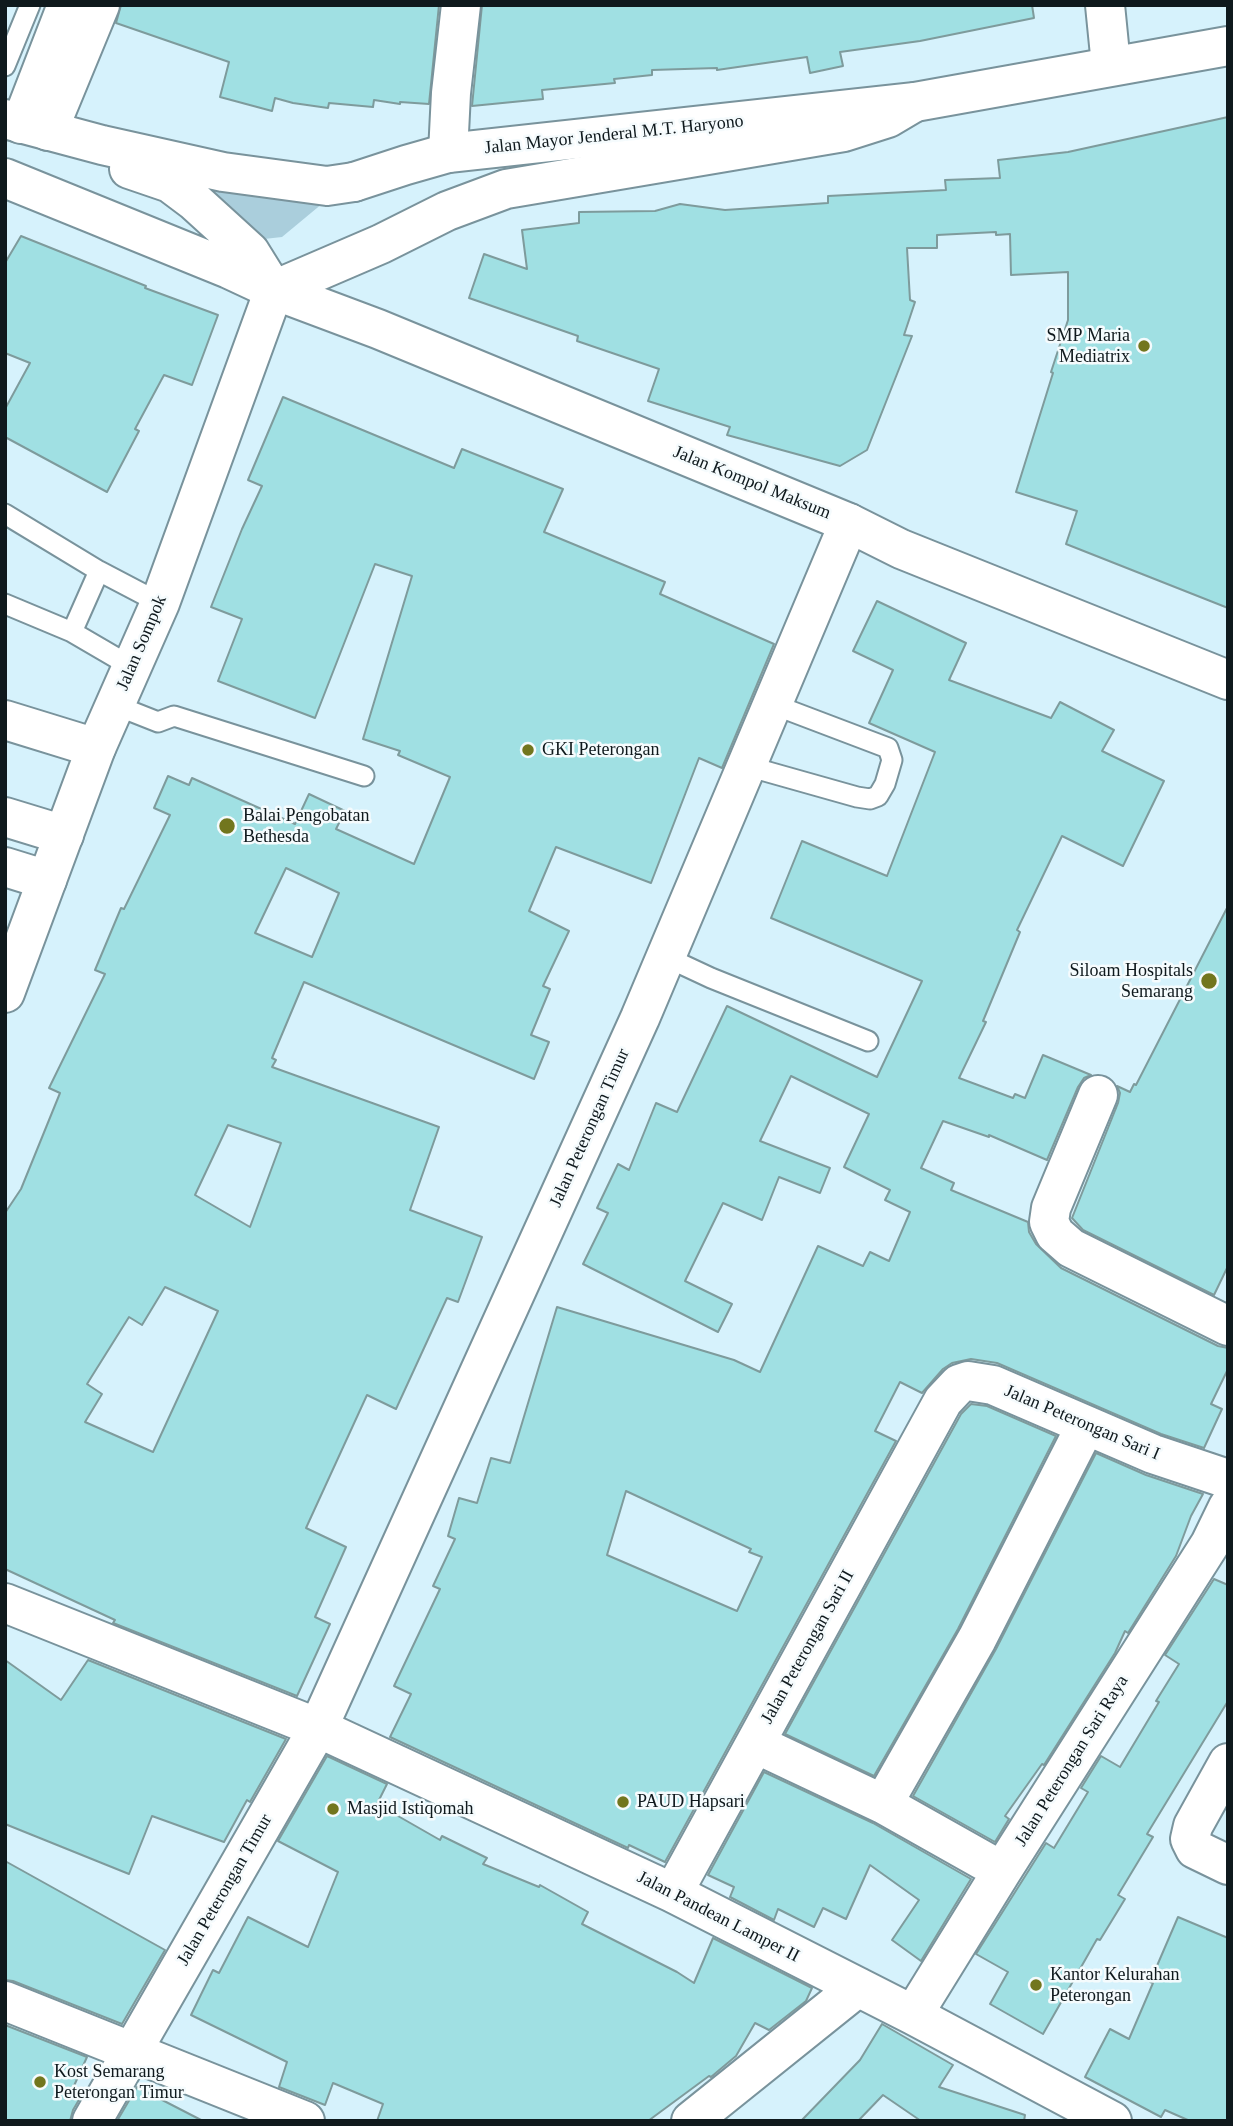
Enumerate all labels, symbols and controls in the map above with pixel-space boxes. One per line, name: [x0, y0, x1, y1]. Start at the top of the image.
street label: Jalan Mayor Jenderal M.T. Haryono: [483, 111, 745, 159]
place label: SMP Maria Mediatrix: [1046, 325, 1130, 368]
marker: SMP Maria Mediatrix: [1136, 338, 1152, 354]
street label: Jalan Kompol Maksum: [670, 442, 834, 524]
street label: Jalan Sompok: [112, 592, 172, 694]
place label: GKI Peterongan: [542, 739, 659, 761]
marker: GKI Peterongan: [520, 742, 536, 758]
place label: Balai Pengobatan Bethesda: [243, 805, 369, 848]
marker: Balai Pengobatan Bethesda: [217, 816, 237, 836]
place label: Siloam Hospitals Semarang: [1069, 960, 1193, 1002]
marker: Siloam Hospitals Semarang: [1199, 971, 1219, 991]
street label: Jalan Peterongan Timur: [545, 1045, 635, 1211]
street label: Jalan Peterongan Sari I: [1001, 1381, 1163, 1465]
street label: Jalan Peterongan Sari II: [757, 1566, 859, 1728]
street label: Jalan Peterongan Sari Raya: [1011, 1672, 1133, 1850]
place label: PAUD Hapsari: [637, 1791, 745, 1813]
marker: PAUD Hapsari: [615, 1794, 631, 1810]
place label: Masjid Istiqomah: [347, 1798, 473, 1820]
marker: Masjid Istiqomah: [325, 1801, 341, 1817]
street label: Jalan Peterongan Timur: [173, 1810, 277, 1970]
street label: Jalan Pandean Lamper II: [633, 1867, 803, 1967]
place label: Kantor Kelurahan Peterongan: [1050, 1964, 1179, 2007]
marker: Kantor Kelurahan Peterongan: [1028, 1977, 1044, 1993]
place label: Kost Semarang Peterongan Timur: [54, 2061, 184, 2104]
marker: Kost Semarang Peterongan Timur: [32, 2074, 48, 2090]

